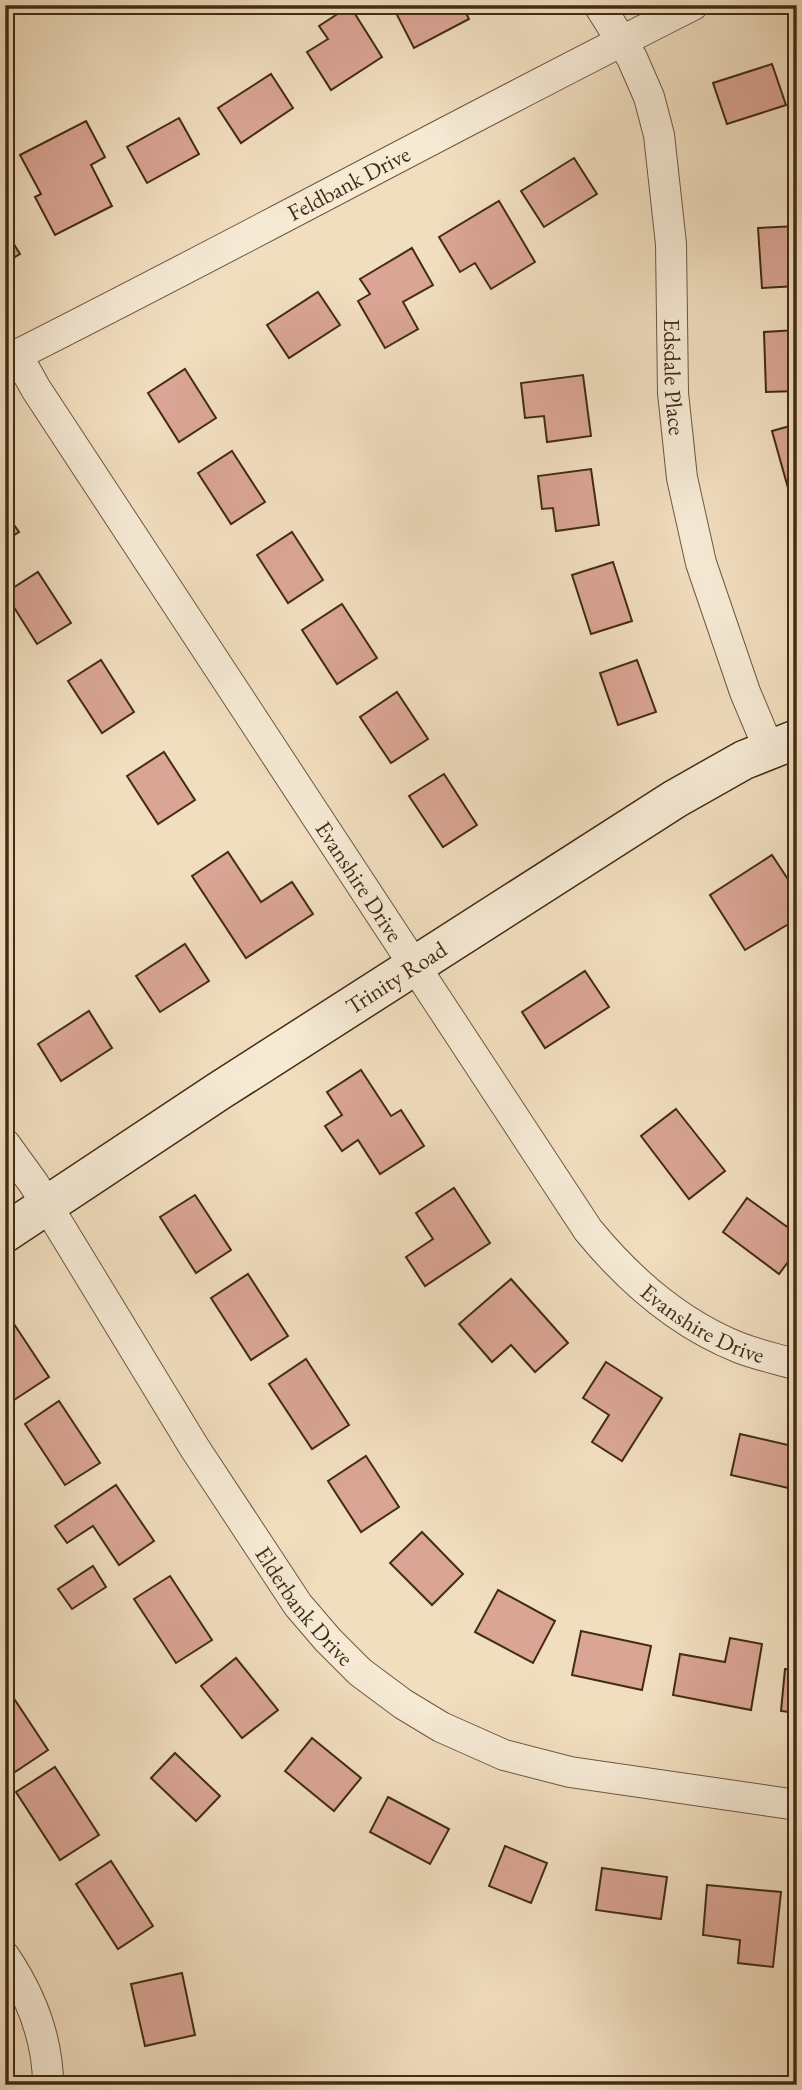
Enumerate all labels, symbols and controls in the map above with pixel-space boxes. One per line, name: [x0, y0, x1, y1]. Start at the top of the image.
street label: Feldbank Drive: [282, 139, 415, 228]
street label: Edsdale Place: [657, 318, 692, 437]
street label: Evanshire Drive: [309, 815, 410, 948]
street label: Trinity Road: [340, 934, 453, 1021]
street label: Evanshire Drive: [634, 1277, 768, 1370]
street label: Elderbank Drive: [248, 1540, 360, 1672]

